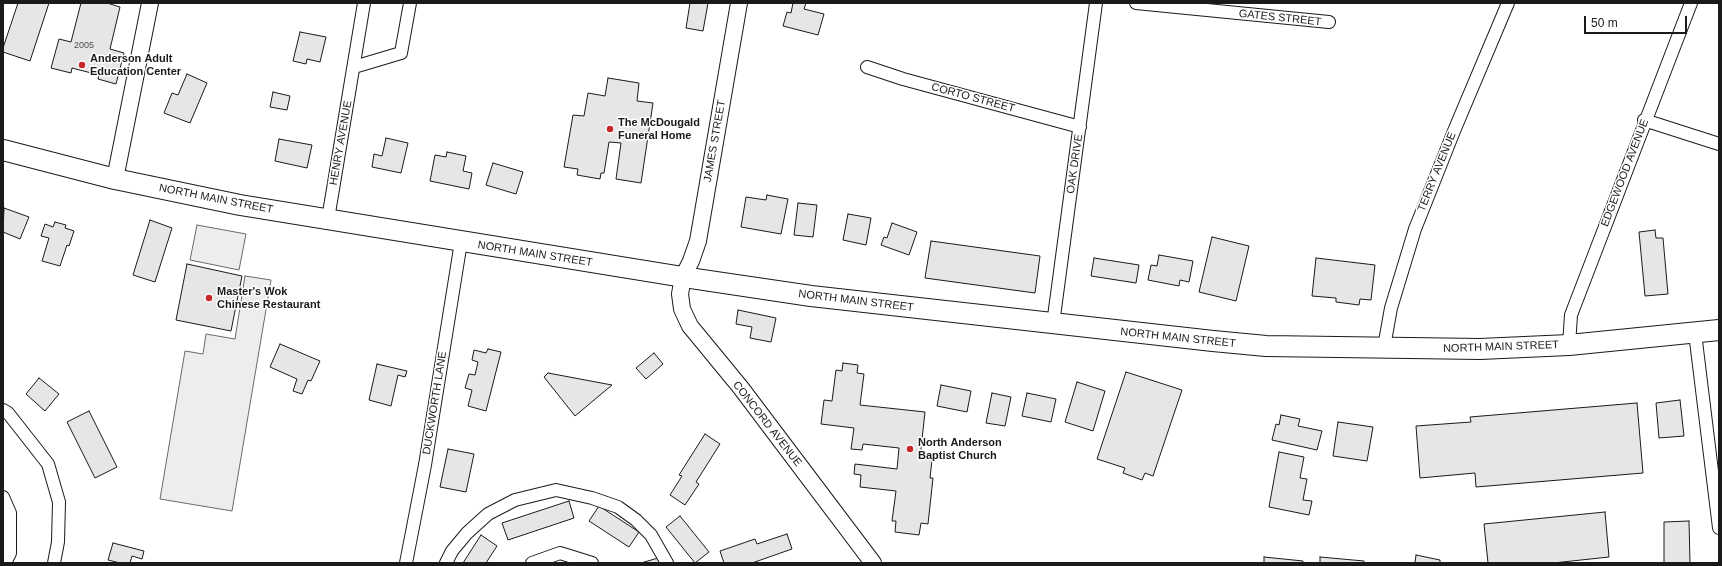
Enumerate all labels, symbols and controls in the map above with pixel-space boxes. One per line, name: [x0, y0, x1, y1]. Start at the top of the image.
street label: GATES STREET: [1238, 7, 1322, 29]
scale bar: [1586, 8, 1689, 34]
text: 50 m: [1591, 16, 1618, 30]
house number: 2005: [74, 41, 94, 51]
place label: Anderson Adult Education Center: [90, 52, 181, 78]
marker: Anderson Adult Education Center: [77, 60, 87, 70]
street label: CORTO STREET: [930, 81, 1016, 115]
street label: JAMES STREET: [701, 99, 729, 183]
street label: HENRY AVENUE: [327, 100, 355, 186]
place label: The McDougald Funeral Home: [618, 116, 700, 142]
street label: EDGEWOOD AVENUE: [1598, 117, 1652, 229]
marker: The McDougald Funeral Home: [605, 124, 615, 134]
street label: TERRY AVENUE: [1415, 130, 1459, 214]
street label: OAK DRIVE: [1064, 133, 1086, 195]
street label: NORTH MAIN STREET: [158, 181, 274, 217]
street label: NORTH MAIN STREET: [477, 238, 593, 270]
place label: Master's Wok Chinese Restaurant: [217, 285, 320, 311]
street label: NORTH MAIN STREET: [798, 287, 914, 315]
marker: Master's Wok Chinese Restaurant: [204, 293, 214, 303]
street label: NORTH MAIN STREET: [1120, 325, 1236, 351]
street label: NORTH MAIN STREET: [1443, 338, 1559, 356]
street label: DUCKWORTH LANE: [420, 350, 450, 456]
street label: CONCORD AVENUE: [730, 379, 804, 469]
place label: North Anderson Baptist Church: [918, 436, 1002, 462]
marker: North Anderson Baptist Church: [905, 444, 915, 454]

